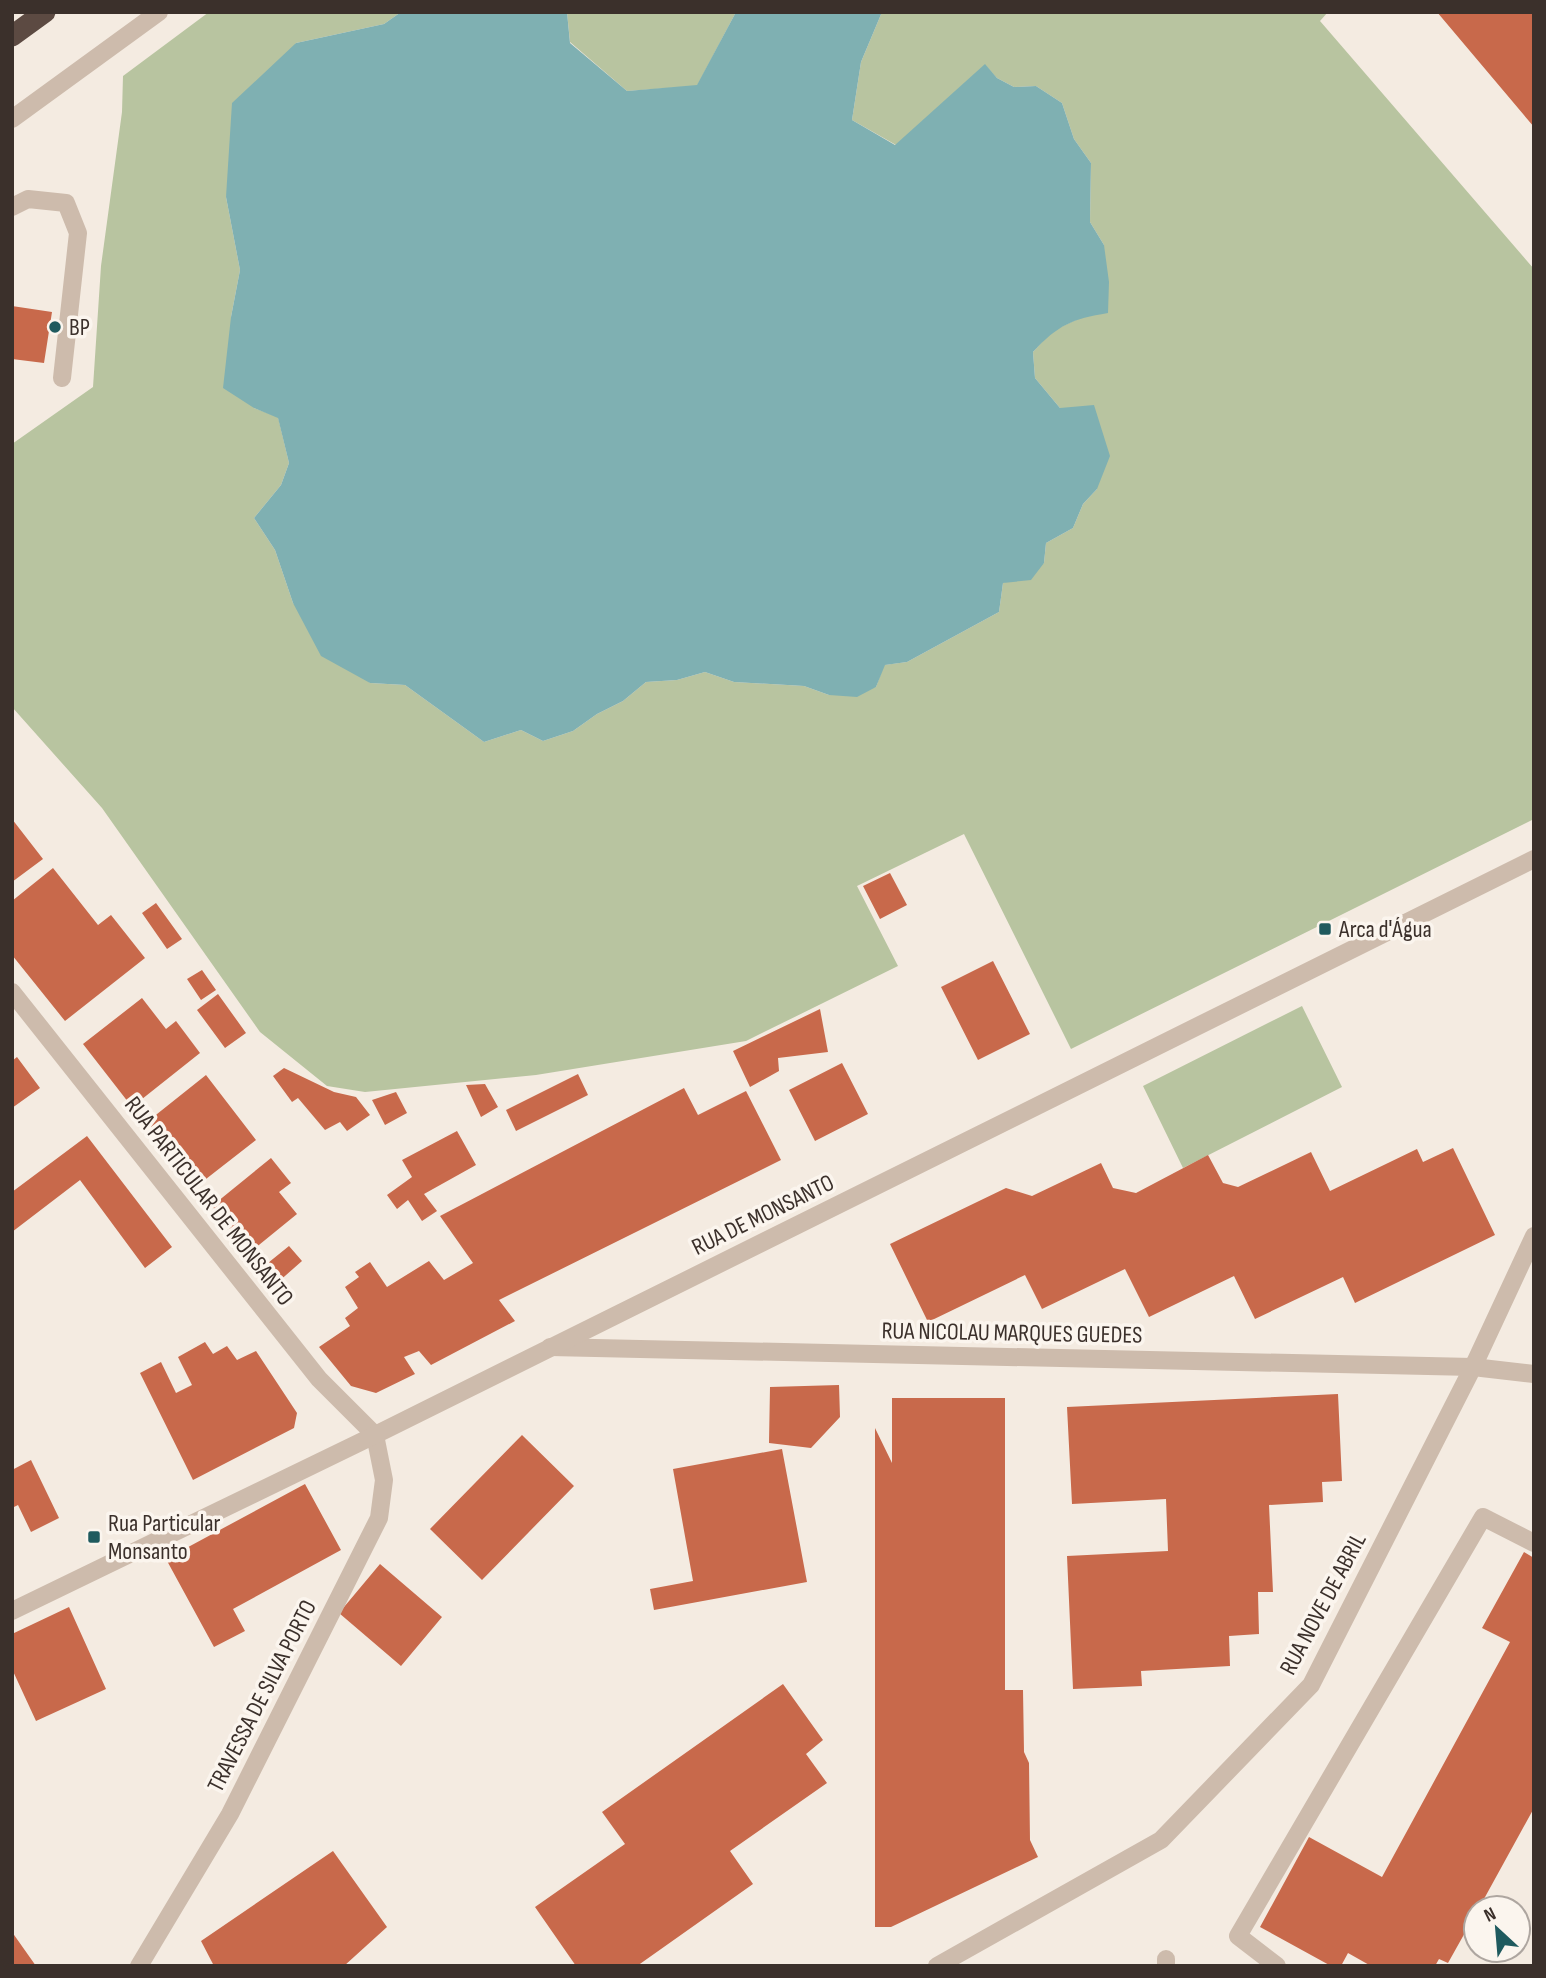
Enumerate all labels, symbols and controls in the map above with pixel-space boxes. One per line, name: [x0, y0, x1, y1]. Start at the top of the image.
place label: BP: [69, 313, 90, 342]
marker: BP: [47, 319, 63, 335]
place label: Arca d'Água: [1338, 915, 1432, 944]
marker: Arca d'Água: [1317, 921, 1333, 937]
street label: RUA PARTICULAR DE MONSANTO: [118, 1091, 300, 1311]
street label: RUA DE MONSANTO: [687, 1168, 839, 1262]
street label: RUA NICOLAU MARQUES GUEDES: [881, 1316, 1143, 1350]
place label: Rua Particular Monsanto: [108, 1509, 221, 1566]
street label: RUA NOVE DE ABRIL: [1273, 1528, 1373, 1680]
marker: Rua Particular Monsanto: [86, 1529, 102, 1545]
street label: TRAVESSA DE SILVA PORTO: [201, 1595, 323, 1797]
north arrow: [1462, 1894, 1532, 1964]
text: N: [1481, 1903, 1500, 1928]

